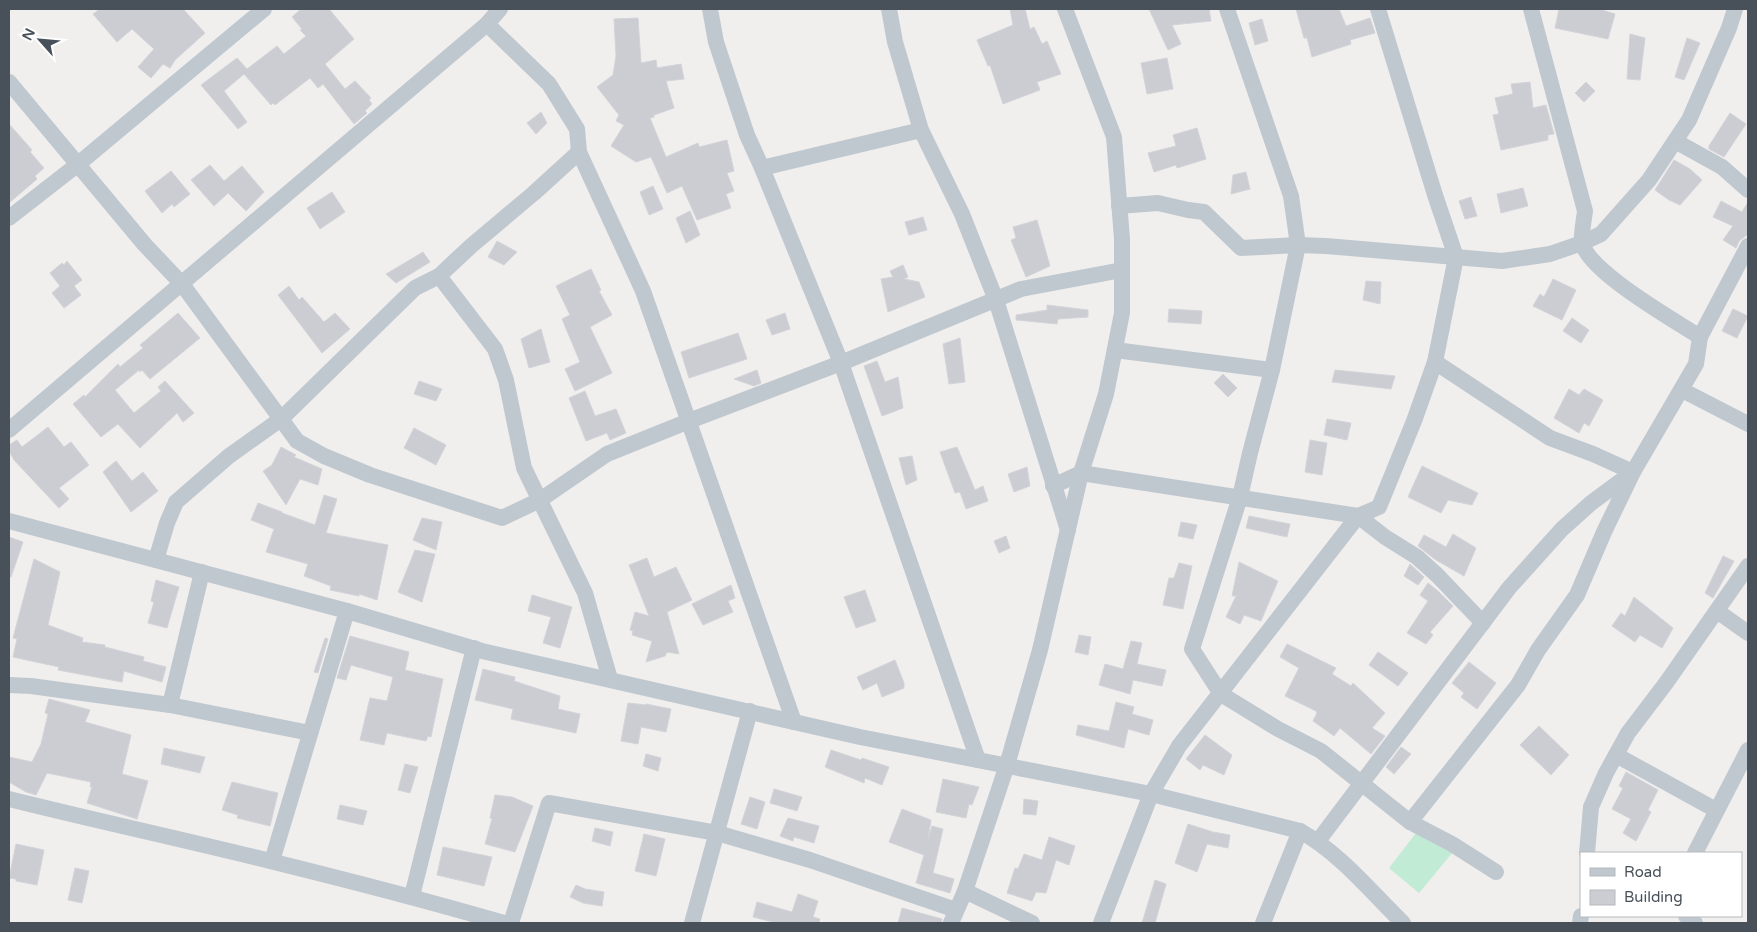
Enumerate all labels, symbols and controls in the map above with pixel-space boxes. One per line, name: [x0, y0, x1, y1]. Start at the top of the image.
north arrow: [15, 15, 65, 65]
text: N: [19, 25, 39, 43]
legend: [1580, 852, 1742, 917]
text: Road: [1624, 863, 1662, 881]
text: Building: [1624, 888, 1683, 906]

